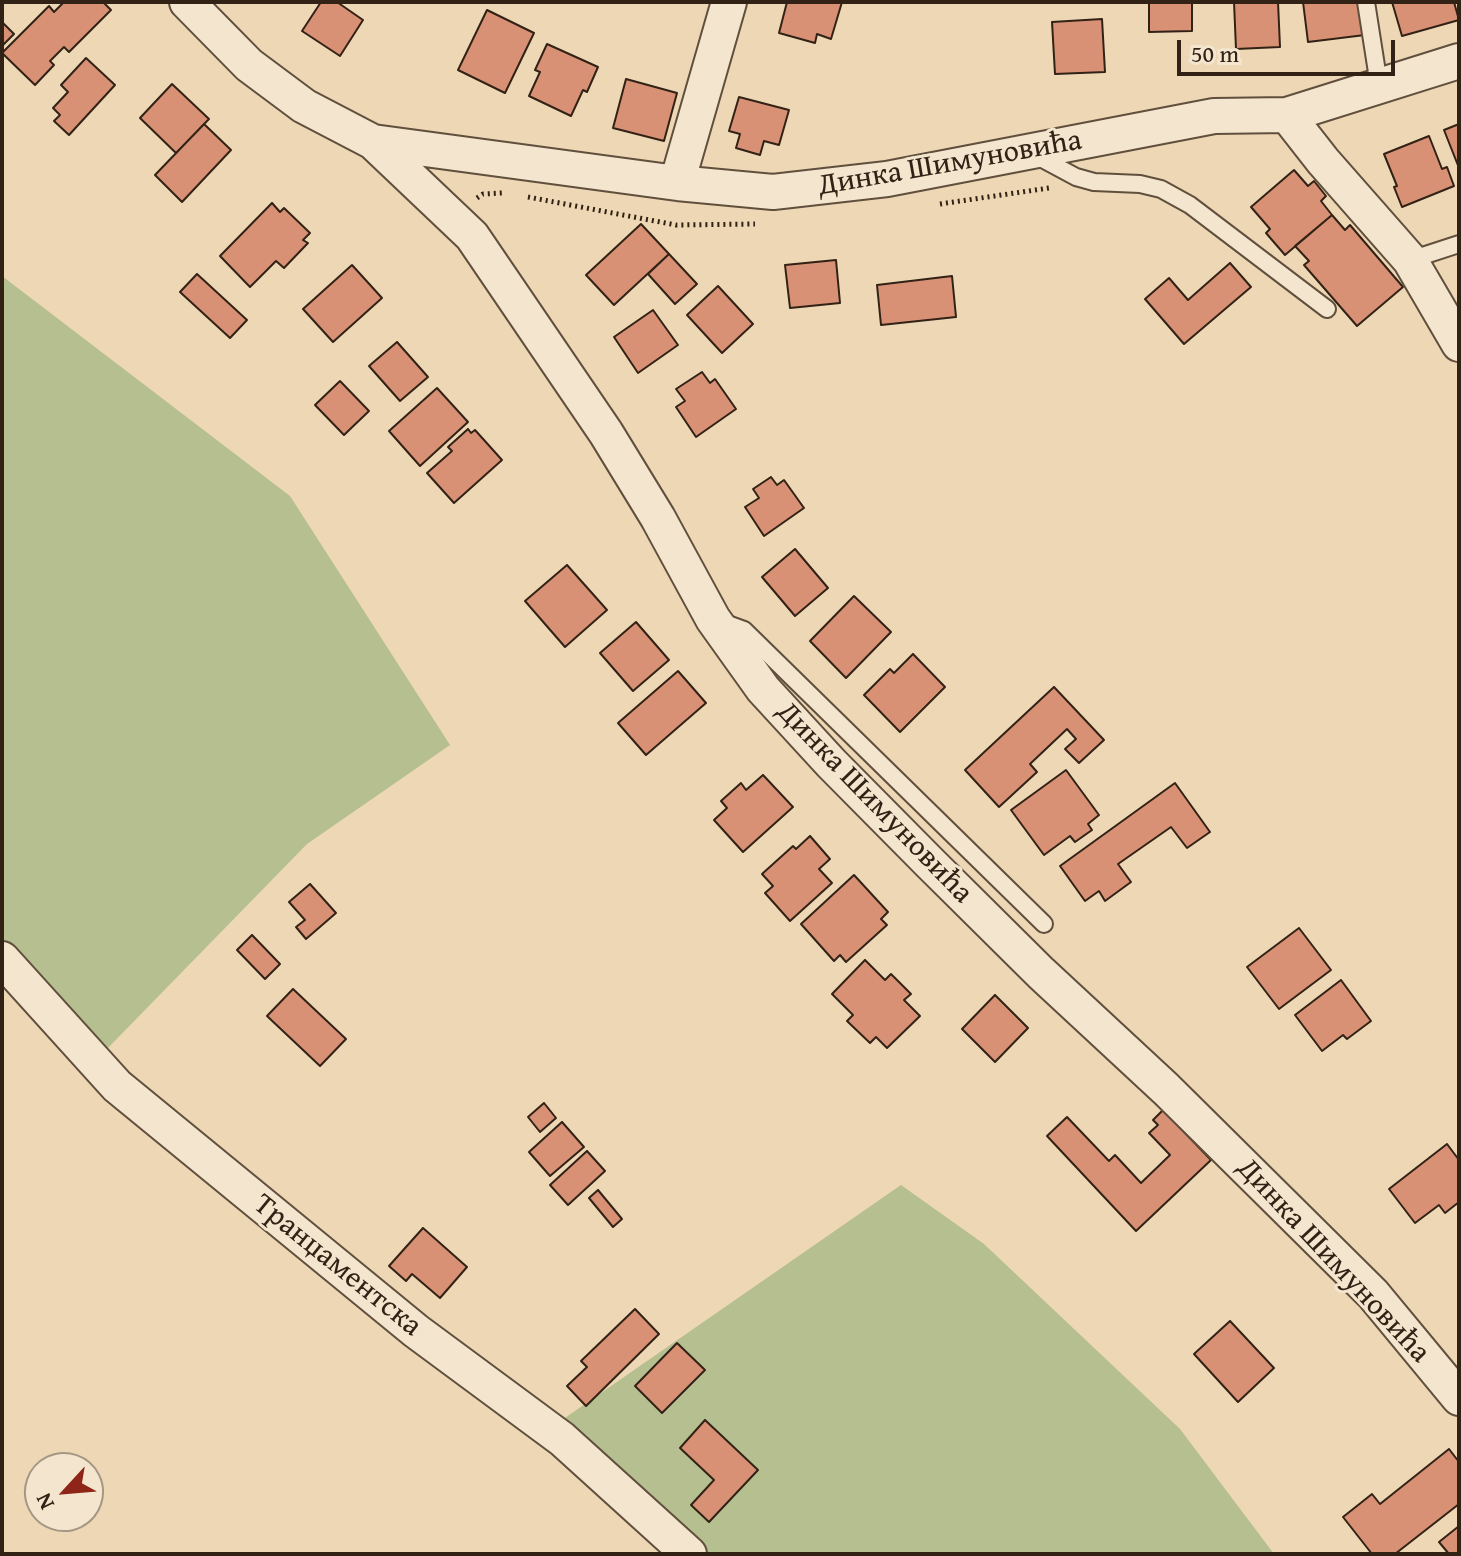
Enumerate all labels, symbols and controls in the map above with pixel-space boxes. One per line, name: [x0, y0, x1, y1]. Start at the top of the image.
scale bar: [1181, 24, 1399, 74]
text: 50 m: [1191, 36, 1239, 71]
street label: Динка Шимуновића: [815, 123, 1085, 205]
street label: Динка Шимуновића: [768, 694, 980, 912]
street label: Динка Шимуновића: [1229, 1151, 1437, 1371]
street label: Транџаментска: [246, 1187, 428, 1345]
north arrow: [24, 1452, 104, 1532]
text: N: [27, 1488, 62, 1515]

